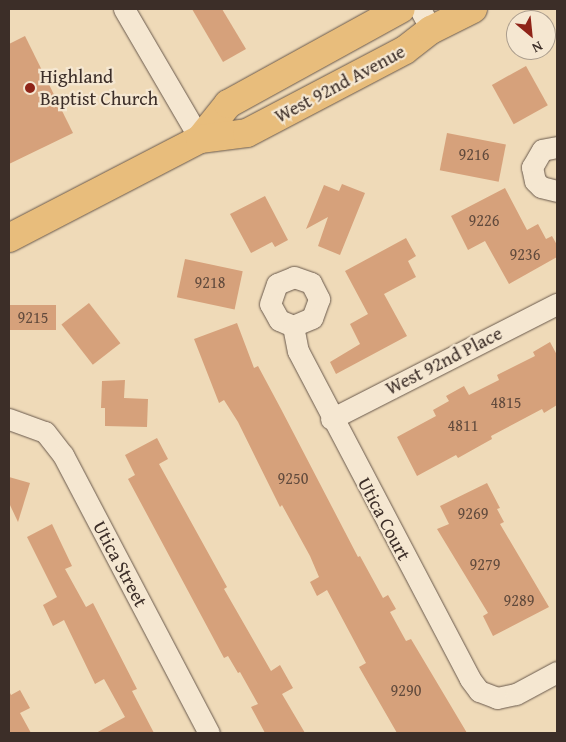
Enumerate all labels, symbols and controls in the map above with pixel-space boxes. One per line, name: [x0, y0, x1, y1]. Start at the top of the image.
north arrow: [506, 10, 556, 60]
text: N: [529, 36, 546, 58]
street label: West 92nd Avenue: [271, 40, 409, 128]
place label: Highland Baptist Church: [40, 66, 158, 110]
marker: Highland Baptist Church: [24, 82, 36, 94]
house number: 9216: [459, 144, 489, 164]
house number: 9226: [469, 210, 499, 230]
house number: 9236: [510, 244, 540, 264]
house number: 9218: [195, 272, 225, 292]
house number: 9215: [18, 307, 48, 327]
street label: West 92nd Place: [382, 322, 506, 400]
house number: 4815: [491, 392, 521, 412]
house number: 4811: [448, 415, 478, 435]
house number: 9250: [278, 468, 308, 488]
street label: Utica Court: [353, 473, 415, 565]
house number: 9269: [458, 503, 488, 523]
street label: Utica Street: [88, 517, 152, 611]
house number: 9279: [470, 554, 500, 574]
house number: 9289: [504, 590, 534, 610]
house number: 9290: [391, 680, 421, 700]

